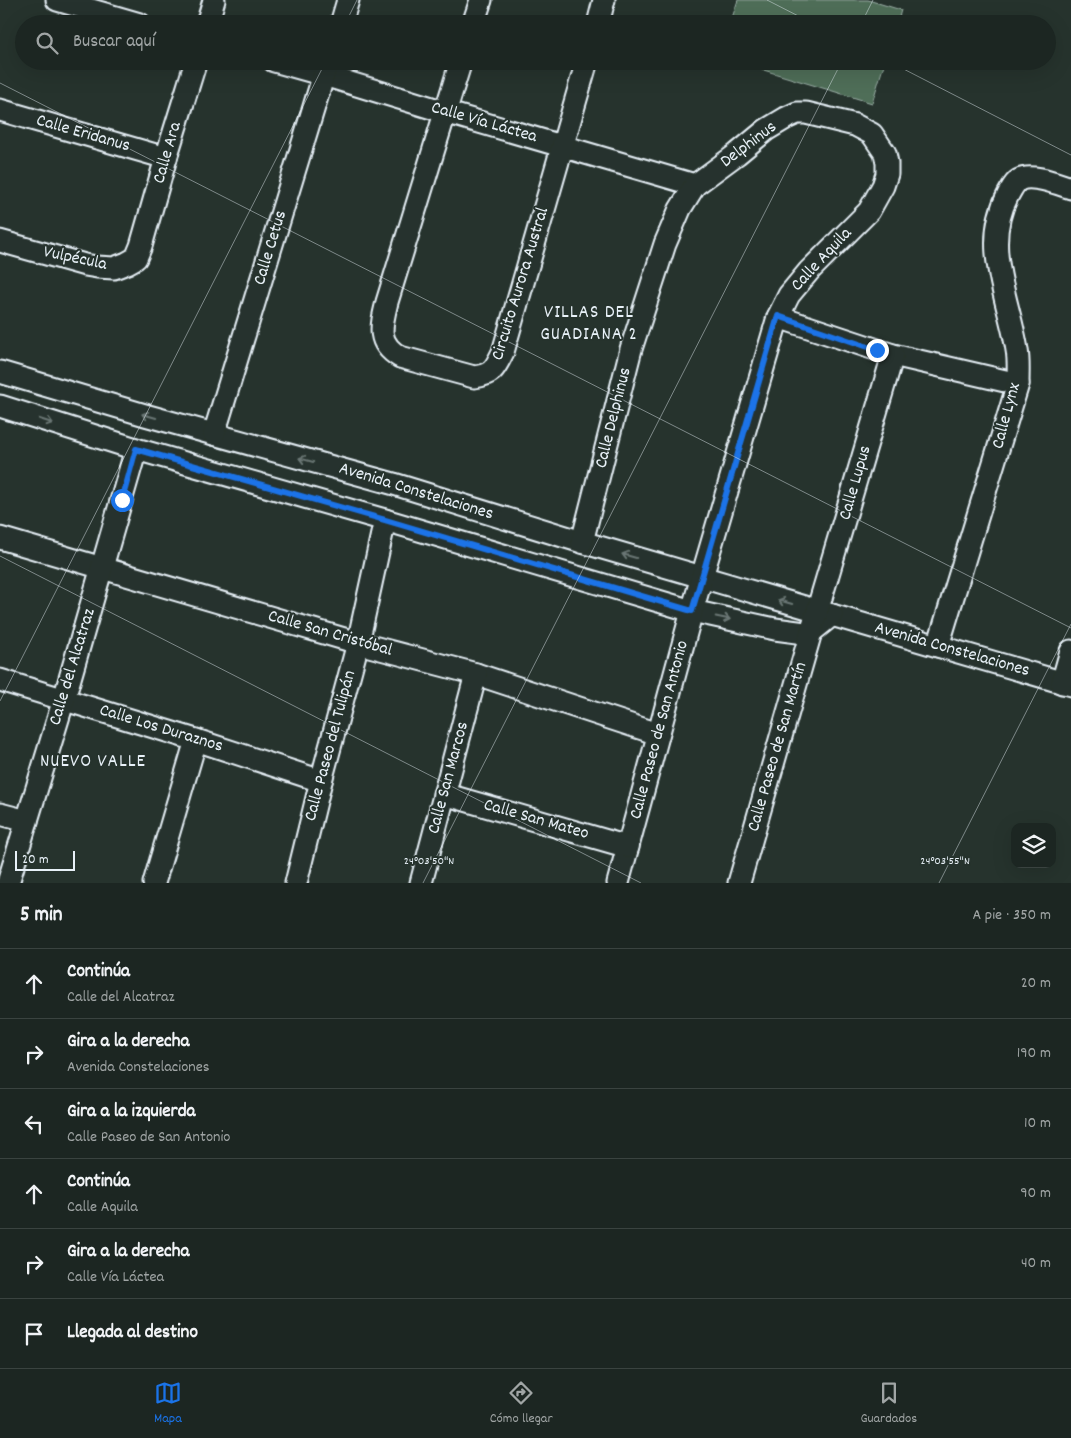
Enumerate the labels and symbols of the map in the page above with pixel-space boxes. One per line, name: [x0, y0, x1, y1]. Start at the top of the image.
street label: Calle Vía Láctea: [428, 96, 540, 150]
street label: Calle Eridanus: [33, 109, 133, 159]
street label: Delphinus: [716, 115, 782, 175]
street label: Calle Ara: [147, 119, 189, 187]
street label: Circuito Aurora Austral: [486, 204, 556, 364]
street label: Calle Cetus: [248, 208, 294, 288]
street label: Calle Aquila: [786, 222, 859, 298]
street label: Vulpécula: [41, 240, 110, 278]
district label: VILLAS DEL GUADIANA 2: [540, 300, 638, 349]
route end: [866, 339, 889, 362]
street label: Calle Delphinus: [589, 365, 639, 471]
street label: Calle Lynx: [986, 380, 1028, 452]
one-way arrow: [142, 411, 158, 421]
one-way arrow: [38, 416, 54, 426]
street label: Calle Lupus: [833, 443, 879, 523]
one-way arrow: [298, 455, 314, 464]
street label: Avenida Constelaciones: [336, 457, 496, 527]
route start: [111, 489, 134, 512]
one-way arrow: [622, 551, 638, 561]
one-way arrow: [778, 596, 794, 606]
street label: Calle San Cristóbal: [265, 604, 396, 664]
street label: Calle del Alcatraz: [43, 605, 103, 729]
one-way arrow: [715, 614, 731, 623]
street label: Avenida Constelaciones: [872, 616, 1032, 684]
street label: Calle Paseo de San Antonio: [624, 638, 696, 822]
street label: Calle Paseo de San Martín: [742, 659, 814, 835]
street label: Calle Paseo del Tulipán: [299, 668, 363, 824]
street label: Calle Los Duraznos: [96, 698, 226, 760]
street label: Calle San Marcos: [422, 719, 476, 837]
district label: NUEVO VALLE: [40, 749, 146, 776]
street label: Calle San Mateo: [480, 793, 592, 847]
scale bar: [15, 848, 75, 871]
text: 24°03'50"N: [404, 853, 454, 870]
text: 24°03'55"N: [920, 853, 970, 870]

